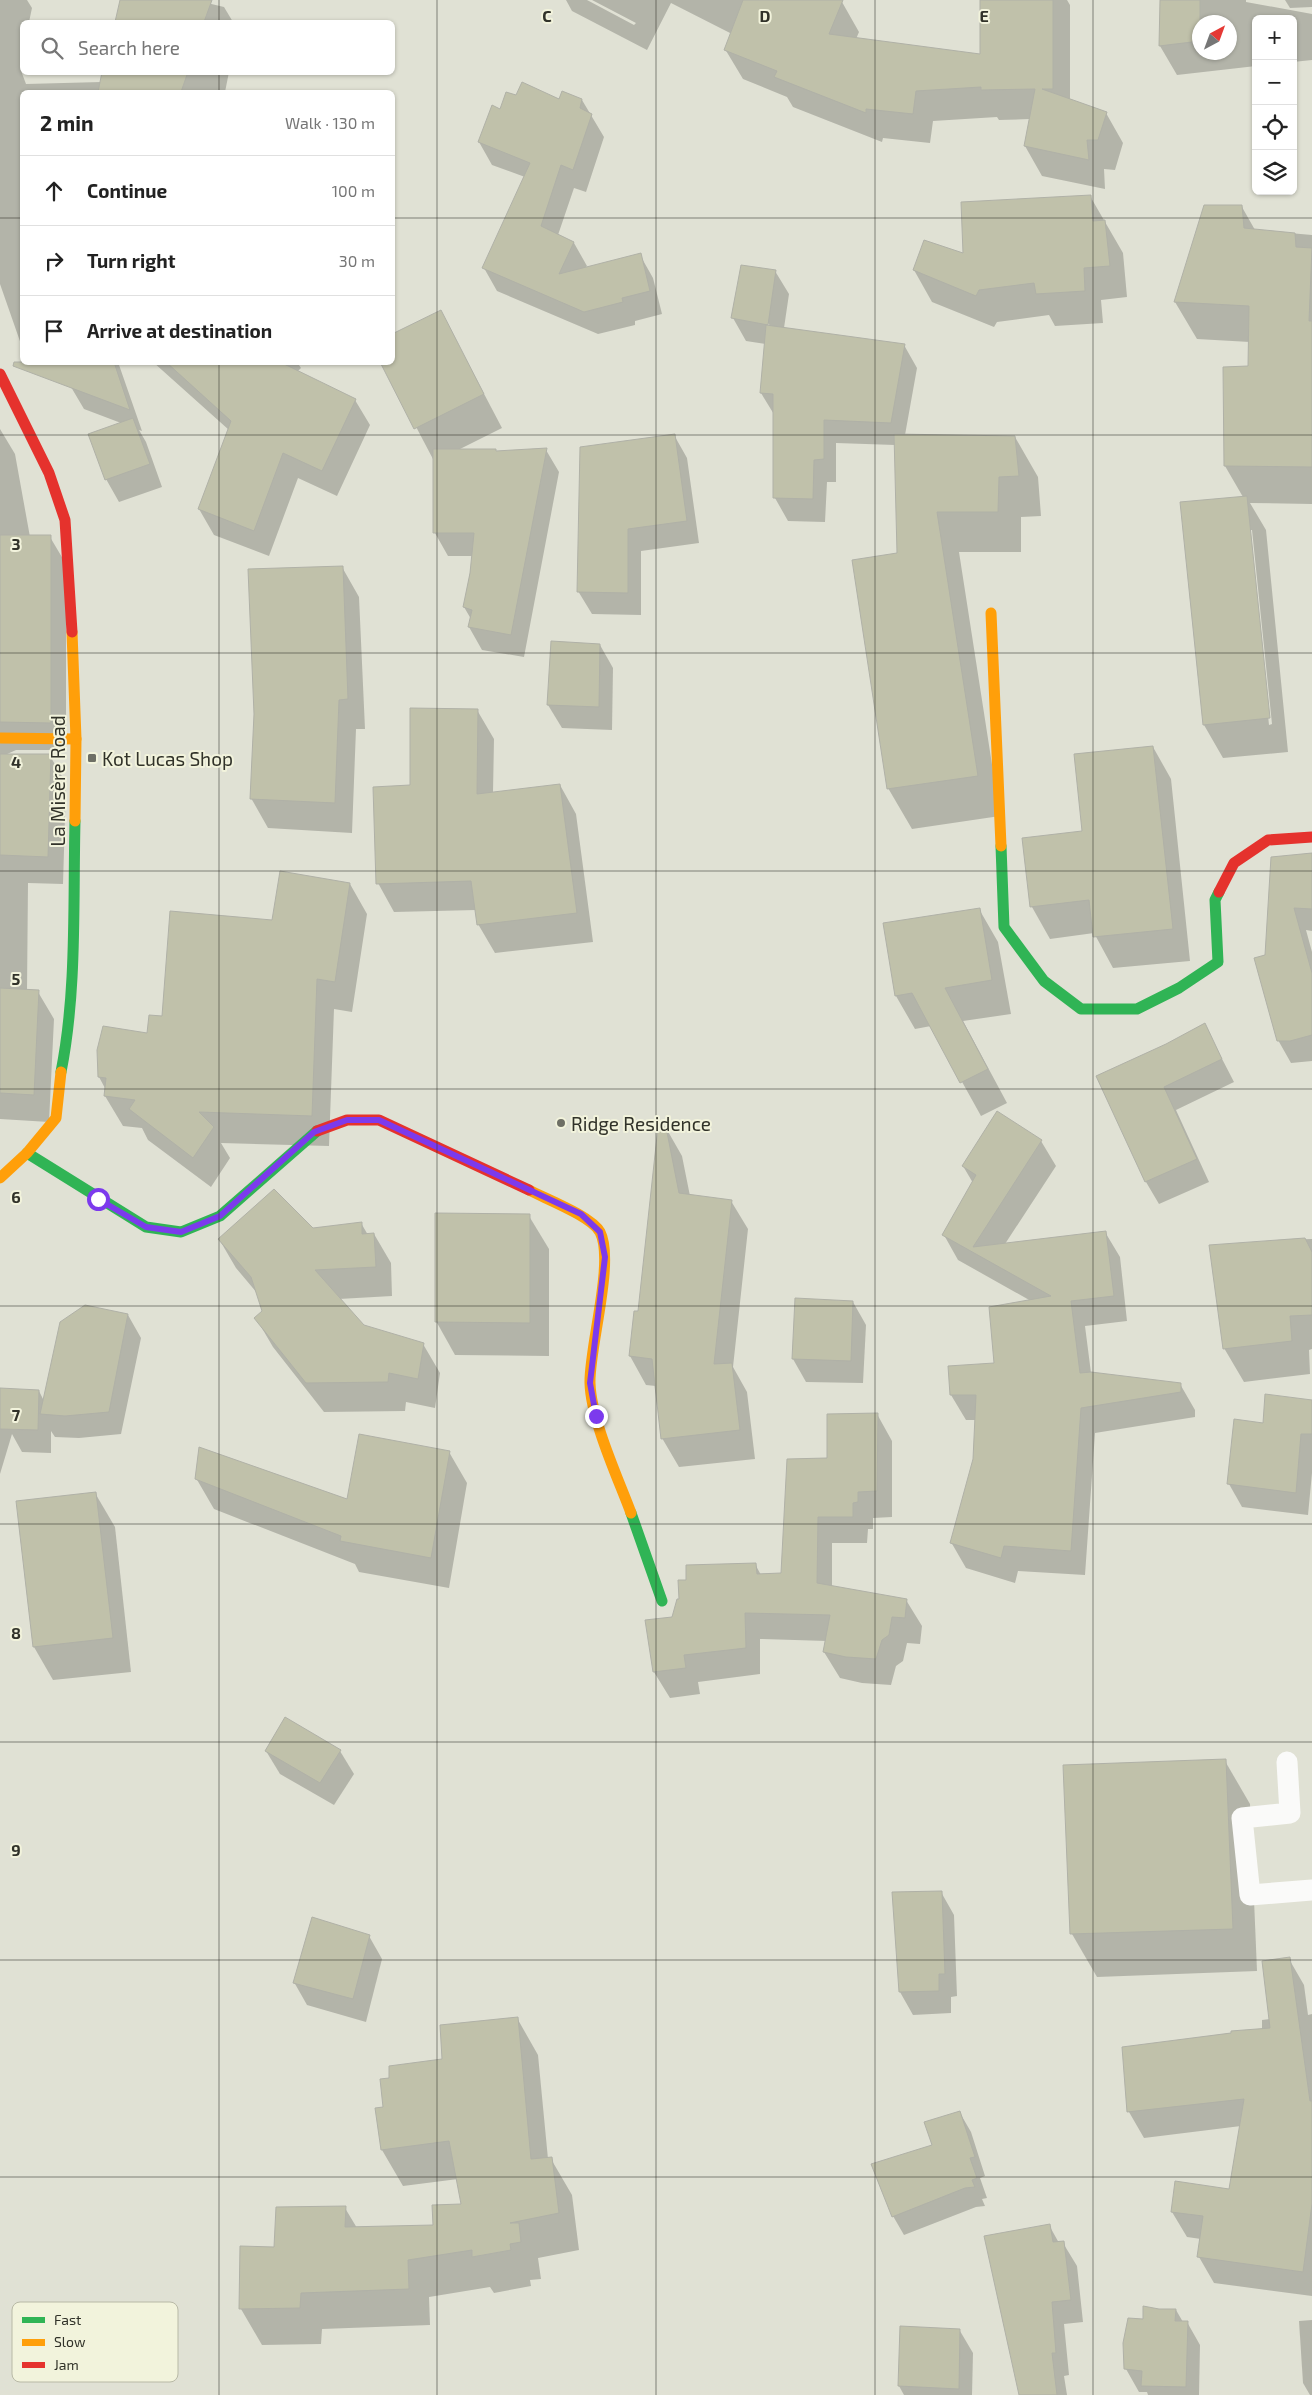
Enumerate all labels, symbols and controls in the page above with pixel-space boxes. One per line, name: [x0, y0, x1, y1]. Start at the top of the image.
text: C: [542, 6, 552, 25]
text: D: [760, 6, 771, 25]
text: E: [979, 6, 989, 25]
north arrow: [1192, 15, 1237, 60]
map controls: [1252, 15, 1297, 195]
button: +: [1252, 15, 1297, 60]
search box: [20, 20, 395, 75]
icon: search: [38, 34, 66, 62]
text: Search here: [78, 36, 180, 59]
button: −: [1252, 60, 1297, 105]
button: locate: [1252, 105, 1297, 150]
text: 2 min: [40, 110, 94, 135]
text: Walk · 130 m: [285, 113, 375, 132]
button: layers: [1252, 150, 1297, 195]
icon: ahead: [40, 177, 68, 205]
text: Continue: [87, 179, 167, 202]
text: 100 m: [332, 181, 375, 200]
icon: right: [40, 247, 68, 275]
text: Turn right: [87, 249, 175, 272]
text: 30 m: [339, 251, 375, 270]
icon: arrive: [40, 317, 68, 345]
text: Arrive at destination: [87, 319, 272, 342]
text: 3: [11, 534, 21, 553]
street label: La Misère Road: [46, 715, 69, 847]
place label: Kot Lucas Shop: [102, 747, 233, 770]
text: 4: [11, 752, 21, 771]
marker: Kot Lucas Shop: [86, 752, 98, 764]
text: 5: [12, 969, 21, 988]
place label: Ridge Residence: [571, 1112, 711, 1135]
marker: Ridge Residence: [555, 1117, 567, 1129]
text: 6: [11, 1187, 21, 1206]
route start: [87, 1188, 110, 1211]
text: 7: [12, 1405, 21, 1424]
route end: [585, 1405, 608, 1428]
text: 8: [11, 1623, 21, 1642]
text: 9: [11, 1840, 21, 1859]
legend: [12, 2302, 178, 2382]
text: Fast: [54, 2311, 81, 2328]
text: Slow: [54, 2333, 86, 2350]
text: Jam: [54, 2356, 79, 2373]

